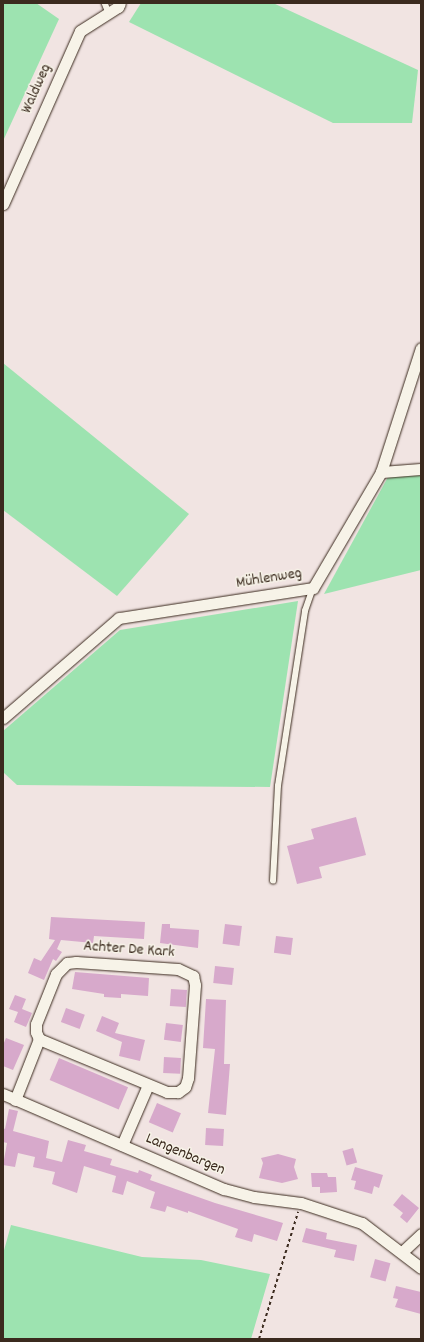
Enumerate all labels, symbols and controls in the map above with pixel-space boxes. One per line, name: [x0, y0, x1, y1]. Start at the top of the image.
street label: Waldweg: [18, 61, 56, 117]
street label: Mühlenweg: [235, 564, 303, 594]
street label: Achter De Kark: [83, 937, 175, 963]
street label: Langenbargen: [142, 1130, 228, 1180]

